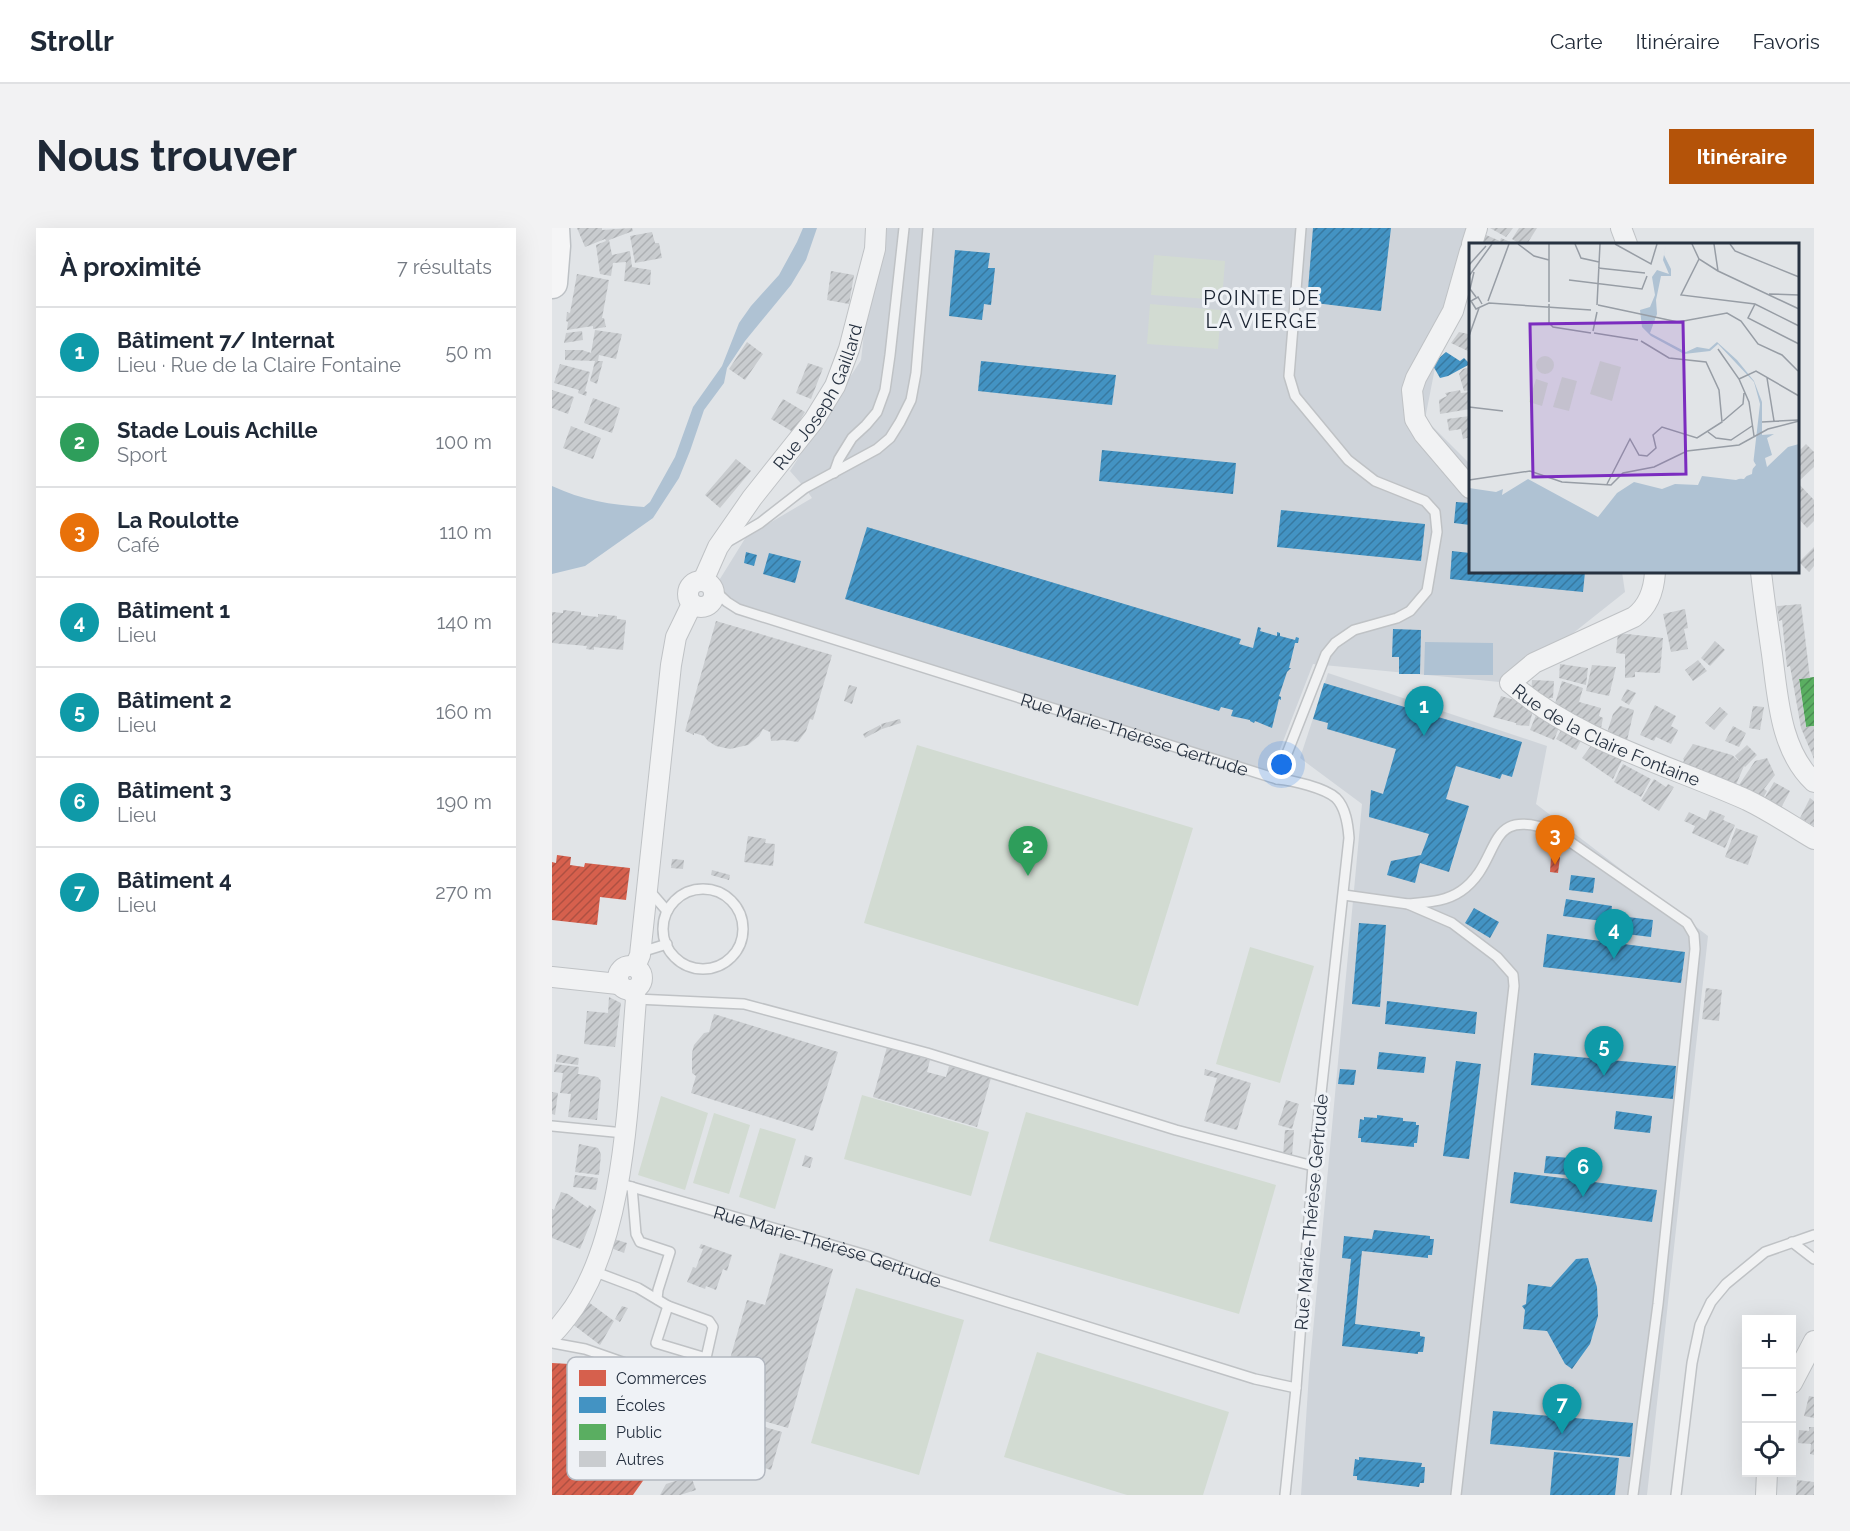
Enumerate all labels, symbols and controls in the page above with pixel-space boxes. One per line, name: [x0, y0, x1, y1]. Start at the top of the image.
text: Strollr: [30, 25, 114, 58]
text: Carte: [1550, 29, 1602, 54]
text: Itinéraire: [1635, 29, 1719, 54]
text: Favoris: [1752, 29, 1820, 54]
button: Itinéraire: [1669, 129, 1814, 184]
text: Nous trouver: [36, 132, 297, 181]
inset map: [1469, 243, 1799, 573]
text: À proximité: [60, 252, 201, 282]
text: 7 résultats: [397, 255, 492, 279]
district label: POINTE DE LA VIERGE: [1203, 286, 1321, 333]
street label: Rue Joseph Gaillard: [768, 322, 866, 474]
text: Bâtiment 7/ Internat: [117, 327, 335, 353]
text: 1: [75, 340, 84, 364]
text: 50 m: [445, 340, 492, 364]
text: Lieu · Rue de la Claire Fontaine: [117, 353, 401, 377]
text: Stade Louis Achille: [117, 417, 318, 443]
text: 2: [74, 430, 85, 454]
text: 100 m: [435, 430, 492, 454]
text: Sport: [117, 443, 167, 467]
text: La Roulotte: [117, 507, 239, 533]
text: 3: [74, 520, 85, 544]
text: 110 m: [439, 520, 492, 544]
text: Café: [117, 533, 160, 557]
text: Bâtiment 1: [117, 597, 230, 623]
text: 4: [74, 610, 85, 634]
text: 140 m: [437, 610, 492, 634]
text: Lieu: [117, 623, 157, 647]
street label: Rue de la Claire Fontaine: [1509, 679, 1704, 790]
pin: 1: [1404, 686, 1444, 736]
text: Bâtiment 2: [117, 687, 232, 713]
street label: Rue Marie-Thérèse Gertrude: [1018, 688, 1251, 780]
text: 5: [74, 700, 85, 724]
text: 160 m: [436, 700, 492, 724]
text: Lieu: [117, 713, 157, 737]
your location: [1267, 750, 1296, 779]
text: Bâtiment 3: [117, 777, 231, 803]
text: 6: [73, 790, 86, 814]
text: 190 m: [436, 790, 492, 814]
text: Lieu: [117, 803, 157, 827]
pin: 3: [1536, 816, 1574, 865]
pin: 2: [1008, 826, 1048, 876]
text: Bâtiment 4: [117, 867, 232, 893]
text: 7: [74, 880, 85, 904]
text: 270 m: [435, 880, 492, 904]
text: Lieu: [117, 893, 157, 917]
pin: 4: [1594, 910, 1634, 959]
pin: 5: [1584, 1026, 1624, 1076]
street label: Rue Marie-Thérèse Gertrude: [1290, 1092, 1332, 1331]
pin: 6: [1564, 1148, 1602, 1197]
street label: Rue Marie-Thérèse Gertrude: [711, 1201, 945, 1291]
map controls: [1742, 1315, 1796, 1477]
button: +: [1742, 1315, 1796, 1369]
legend: [567, 1357, 765, 1480]
text: Commerces: [616, 1369, 707, 1388]
button: −: [1742, 1369, 1796, 1423]
pin: 7: [1542, 1384, 1582, 1434]
text: Écoles: [616, 1395, 665, 1415]
text: Public: [616, 1423, 662, 1442]
button: locate: [1742, 1423, 1796, 1477]
text: Autres: [616, 1450, 664, 1469]

